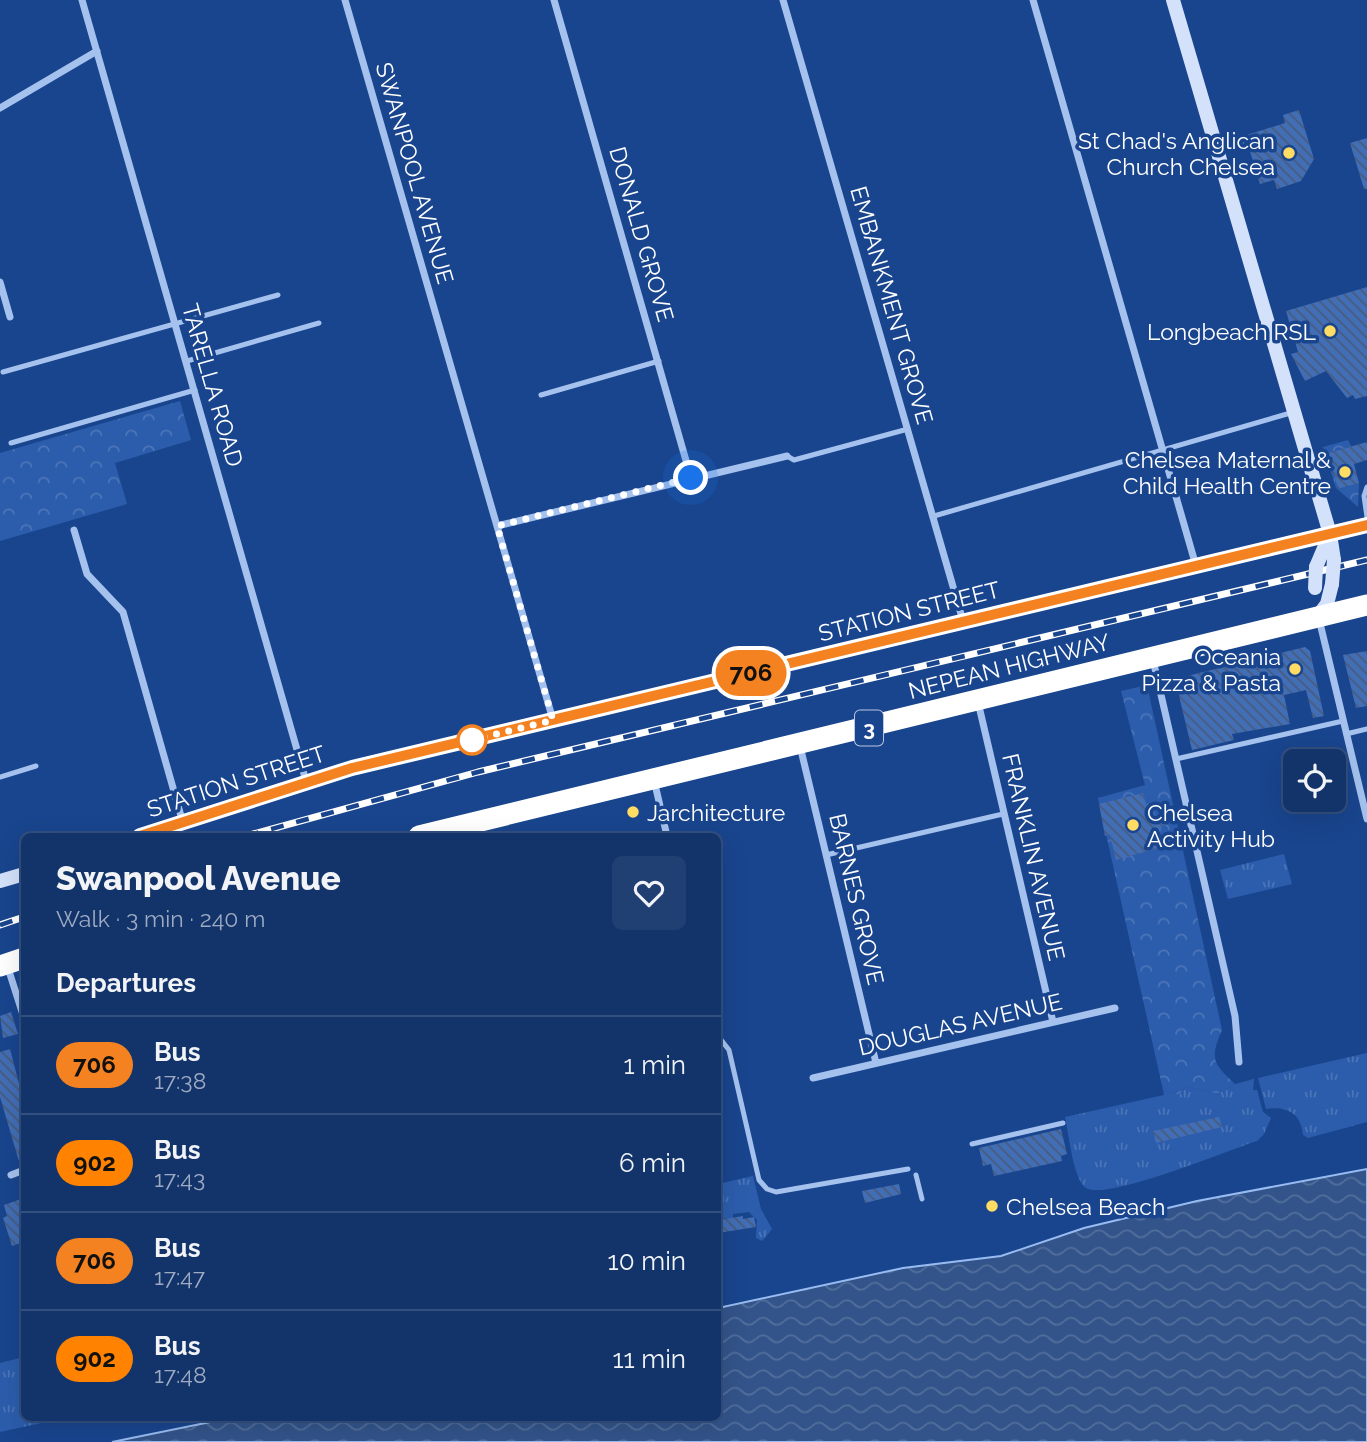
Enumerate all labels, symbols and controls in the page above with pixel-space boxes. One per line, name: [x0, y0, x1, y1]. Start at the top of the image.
street label: SWANPOOL AVENUE: [370, 59, 460, 287]
place label: St Chad's Anglican Church Chelsea: [1078, 127, 1275, 180]
street label: DONALD GROVE: [604, 144, 680, 324]
marker: St Chad's Anglican Church Chelsea: [1281, 145, 1297, 161]
street label: EMBANKMENT GROVE: [845, 183, 939, 427]
street label: TARELLA ROAD: [177, 300, 249, 470]
place label: Longbeach RSL: [1147, 318, 1317, 345]
marker: Longbeach RSL: [1322, 323, 1338, 339]
place label: Chelsea Maternal & Child Health Centre: [1123, 446, 1332, 499]
your location: [673, 460, 708, 495]
marker: Chelsea Maternal & Child Health Centre: [1337, 464, 1353, 480]
street label: STATION STREET: [815, 575, 1003, 647]
street label: NEPEAN HIGHWAY: [905, 628, 1113, 704]
place label: Oceania Pizza & Pasta: [1141, 643, 1281, 696]
line badge: 706: [711, 650, 791, 696]
text: 706: [730, 658, 772, 687]
marker: Oceania Pizza & Pasta: [1287, 661, 1303, 677]
road number: 3: [855, 710, 883, 746]
unlabelled marker: [457, 725, 487, 755]
street label: STATION STREET: [143, 739, 329, 823]
map controls: [1283, 749, 1346, 812]
button: locate: [1283, 749, 1346, 812]
street label: FRANKLIN AVENUE: [997, 751, 1071, 963]
place label: Jarchitecture: [647, 799, 785, 826]
place label: Chelsea Activity Hub: [1147, 799, 1275, 852]
marker: Jarchitecture: [625, 804, 641, 820]
street label: BARNES GROVE: [824, 811, 890, 987]
marker: Chelsea Activity Hub: [1125, 817, 1141, 833]
button: heart: [612, 856, 686, 930]
text: Swanpool Avenue: [56, 859, 341, 898]
text: Walk · 3 min · 240 m: [56, 905, 265, 932]
text: Departures: [56, 968, 196, 998]
street label: DOUGLAS AVENUE: [855, 987, 1065, 1061]
text: Bus: [154, 1037, 201, 1067]
text: 706: [73, 1050, 116, 1079]
text: 1 min: [624, 1050, 686, 1080]
text: 17:38: [154, 1067, 206, 1094]
text: Bus: [154, 1135, 201, 1165]
text: 902: [73, 1148, 116, 1177]
text: 6 min: [619, 1148, 686, 1178]
text: 17:43: [154, 1165, 205, 1192]
place label: Chelsea Beach: [1006, 1193, 1165, 1220]
marker: Chelsea Beach: [984, 1198, 1000, 1214]
text: Bus: [154, 1233, 201, 1263]
text: 706: [73, 1246, 116, 1275]
text: 10 min: [608, 1246, 686, 1276]
text: 17:47: [154, 1263, 205, 1290]
text: Bus: [154, 1331, 201, 1361]
text: 902: [73, 1344, 116, 1373]
text: 11 min: [612, 1344, 686, 1374]
text: 17:48: [154, 1361, 207, 1388]

